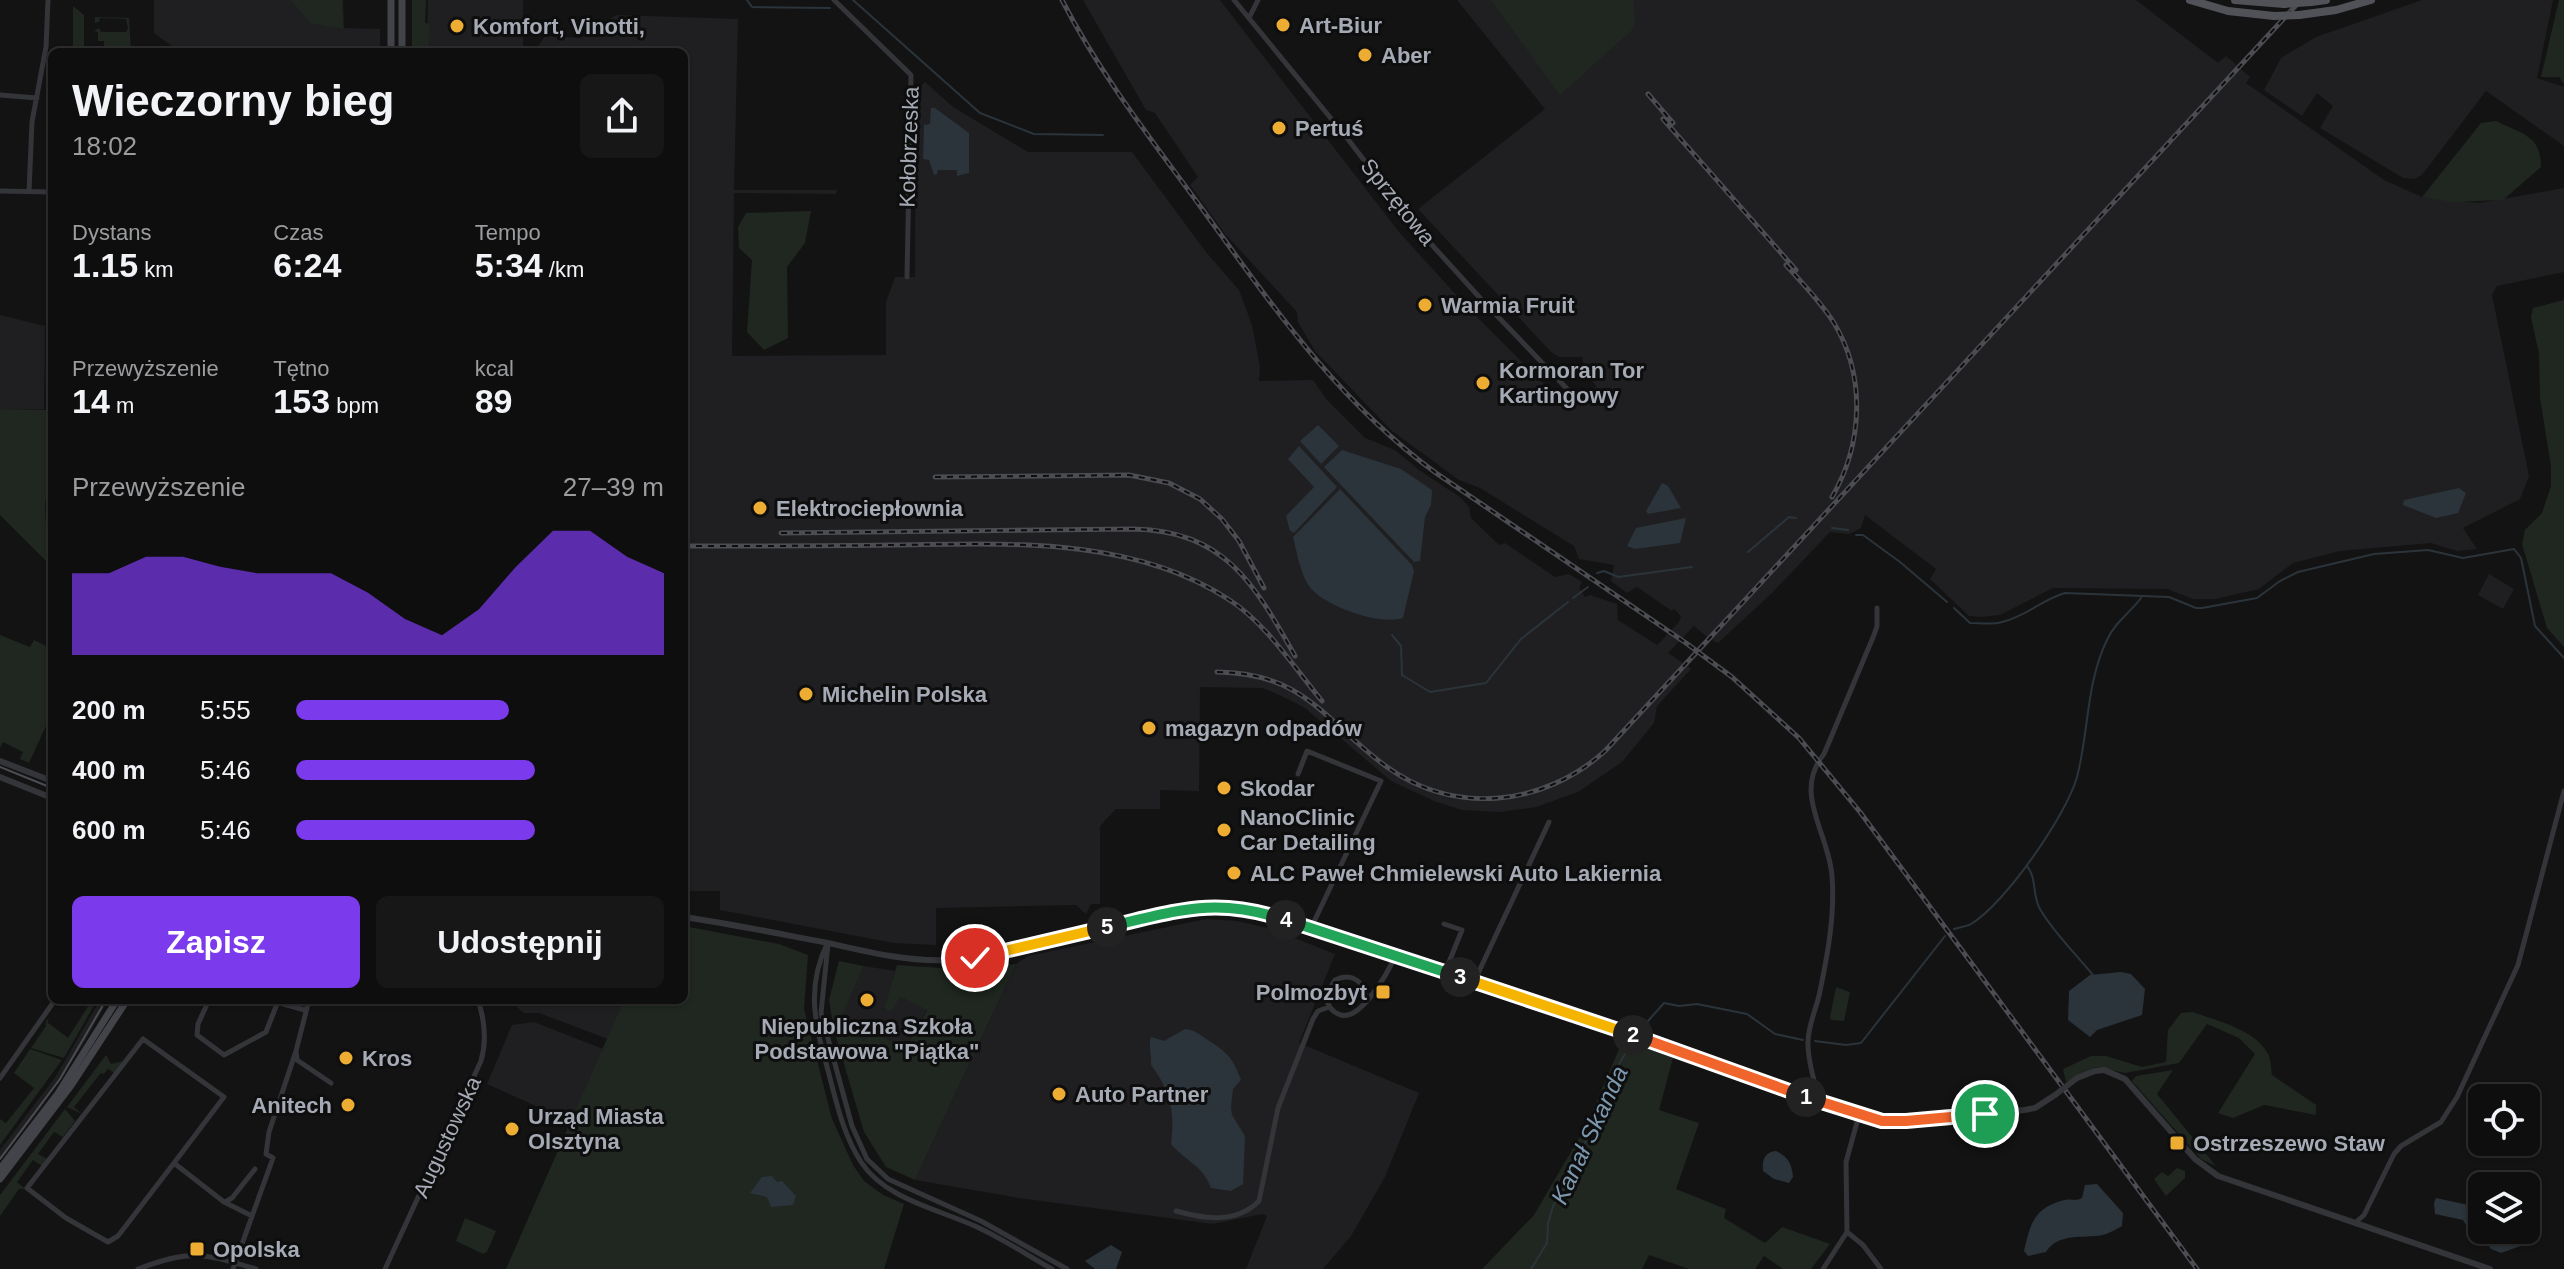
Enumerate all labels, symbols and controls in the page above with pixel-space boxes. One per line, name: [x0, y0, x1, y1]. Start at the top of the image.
place label: Art-Biur: [1299, 13, 1383, 38]
place label: Komfort, Vinotti,: [473, 14, 645, 39]
marker: Art-Biur: [1274, 16, 1292, 34]
marker: Komfort, Vinotti,: [448, 17, 466, 35]
place label: Aber: [1381, 43, 1432, 68]
marker: Aber: [1356, 46, 1374, 64]
button: share: [580, 74, 664, 158]
text: Wieczorny bieg: [72, 76, 394, 125]
street label: Kołobrzeska: [894, 85, 924, 208]
place label: Pertuś: [1295, 116, 1363, 141]
marker: Pertuś: [1270, 119, 1288, 137]
text: 18:02: [72, 131, 137, 161]
street label: Sprzętowa: [1356, 154, 1441, 251]
text: Dystans: [72, 220, 151, 245]
text: Czas: [273, 220, 323, 245]
text: Tempo: [475, 220, 541, 245]
text: 1.15: [72, 246, 138, 284]
text: 6:24: [273, 246, 341, 284]
text: 5:34: [475, 246, 543, 284]
text: km: [138, 257, 174, 282]
text: /km: [543, 257, 584, 282]
place label: Warmia Fruit: [1441, 293, 1575, 318]
marker: Warmia Fruit: [1416, 296, 1434, 314]
text: Przewyższenie: [72, 356, 219, 381]
text: Tętno: [273, 356, 330, 381]
text: kcal: [475, 356, 514, 381]
place label: Kormoran Tor Kartingowy: [1499, 358, 1644, 408]
marker: Kormoran Tor Kartingowy: [1474, 374, 1492, 392]
text: 14: [72, 382, 110, 420]
text: 153: [273, 382, 330, 420]
text: 89: [475, 382, 512, 420]
text: m: [110, 393, 134, 418]
text: bpm: [330, 393, 379, 418]
text: Przewyższenie: [72, 472, 245, 502]
text: 27–39 m: [563, 472, 664, 502]
place label: Elektrociepłownia: [776, 496, 964, 521]
marker: Elektrociepłownia: [751, 499, 769, 517]
place label: Michelin Polska: [822, 682, 988, 707]
marker: Michelin Polska: [797, 685, 815, 703]
text: 200 m: [72, 695, 146, 725]
text: 5:55: [200, 695, 251, 725]
place label: magazyn odpadów: [1165, 716, 1363, 741]
marker: magazyn odpadów: [1140, 719, 1158, 737]
text: 400 m: [72, 755, 146, 785]
text: 5:46: [200, 755, 251, 785]
place label: Skodar: [1240, 776, 1315, 801]
marker: Skodar: [1215, 779, 1233, 797]
place label: NanoClinic Car Detailing: [1240, 805, 1376, 855]
text: 600 m: [72, 815, 146, 845]
text: 5:46: [200, 815, 251, 845]
marker: NanoClinic Car Detailing: [1215, 821, 1233, 839]
place label: ALC Paweł Chmielewski Auto Lakiernia: [1250, 861, 1662, 886]
marker: ALC Paweł Chmielewski Auto Lakiernia: [1225, 864, 1243, 882]
button: Zapisz: [72, 896, 360, 988]
button: Udostępnij: [376, 896, 664, 988]
pin: 4: [1266, 900, 1306, 940]
pin: 5: [1087, 907, 1127, 947]
text: 4: [1280, 907, 1292, 932]
text: 5: [1101, 914, 1113, 939]
pin: [941, 924, 1009, 992]
icon: check: [953, 936, 997, 980]
pin: 3: [1440, 957, 1480, 997]
text: 3: [1454, 964, 1466, 989]
place label: Polmozbyt: [1256, 980, 1368, 1005]
marker: Polmozbyt: [1374, 983, 1392, 1001]
marker: Niepubliczna Szkoła Podstawowa "Piątka": [858, 991, 876, 1009]
place label: Niepubliczna Szkoła Podstawowa "Piątka": [754, 1014, 980, 1064]
pin: 2: [1613, 1015, 1653, 1055]
text: 2: [1627, 1022, 1639, 1047]
place label: Kros: [362, 1046, 412, 1071]
marker: Kros: [337, 1049, 355, 1067]
water label: Kanał Skanda: [1545, 1062, 1633, 1208]
street label: Augustowska: [408, 1072, 486, 1202]
pin: 1: [1786, 1077, 1826, 1117]
pin: [1951, 1080, 2019, 1148]
place label: Auto Partner: [1075, 1082, 1209, 1107]
text: 1: [1800, 1084, 1812, 1109]
map controls: [2468, 1084, 2540, 1244]
button: locate: [2468, 1084, 2540, 1156]
marker: Auto Partner: [1050, 1085, 1068, 1103]
icon: arrive: [1963, 1092, 2007, 1136]
place label: Anitech: [251, 1093, 332, 1118]
marker: Anitech: [339, 1096, 357, 1114]
place label: Urząd Miasta Olsztyna: [528, 1104, 664, 1154]
marker: Urząd Miasta Olsztyna: [503, 1120, 521, 1138]
place label: Ostrzeszewo Staw: [2193, 1131, 2386, 1156]
marker: Ostrzeszewo Staw: [2168, 1134, 2186, 1152]
button: layers: [2468, 1172, 2540, 1244]
place label: Opolska: [213, 1237, 301, 1262]
marker: Opolska: [188, 1240, 206, 1258]

